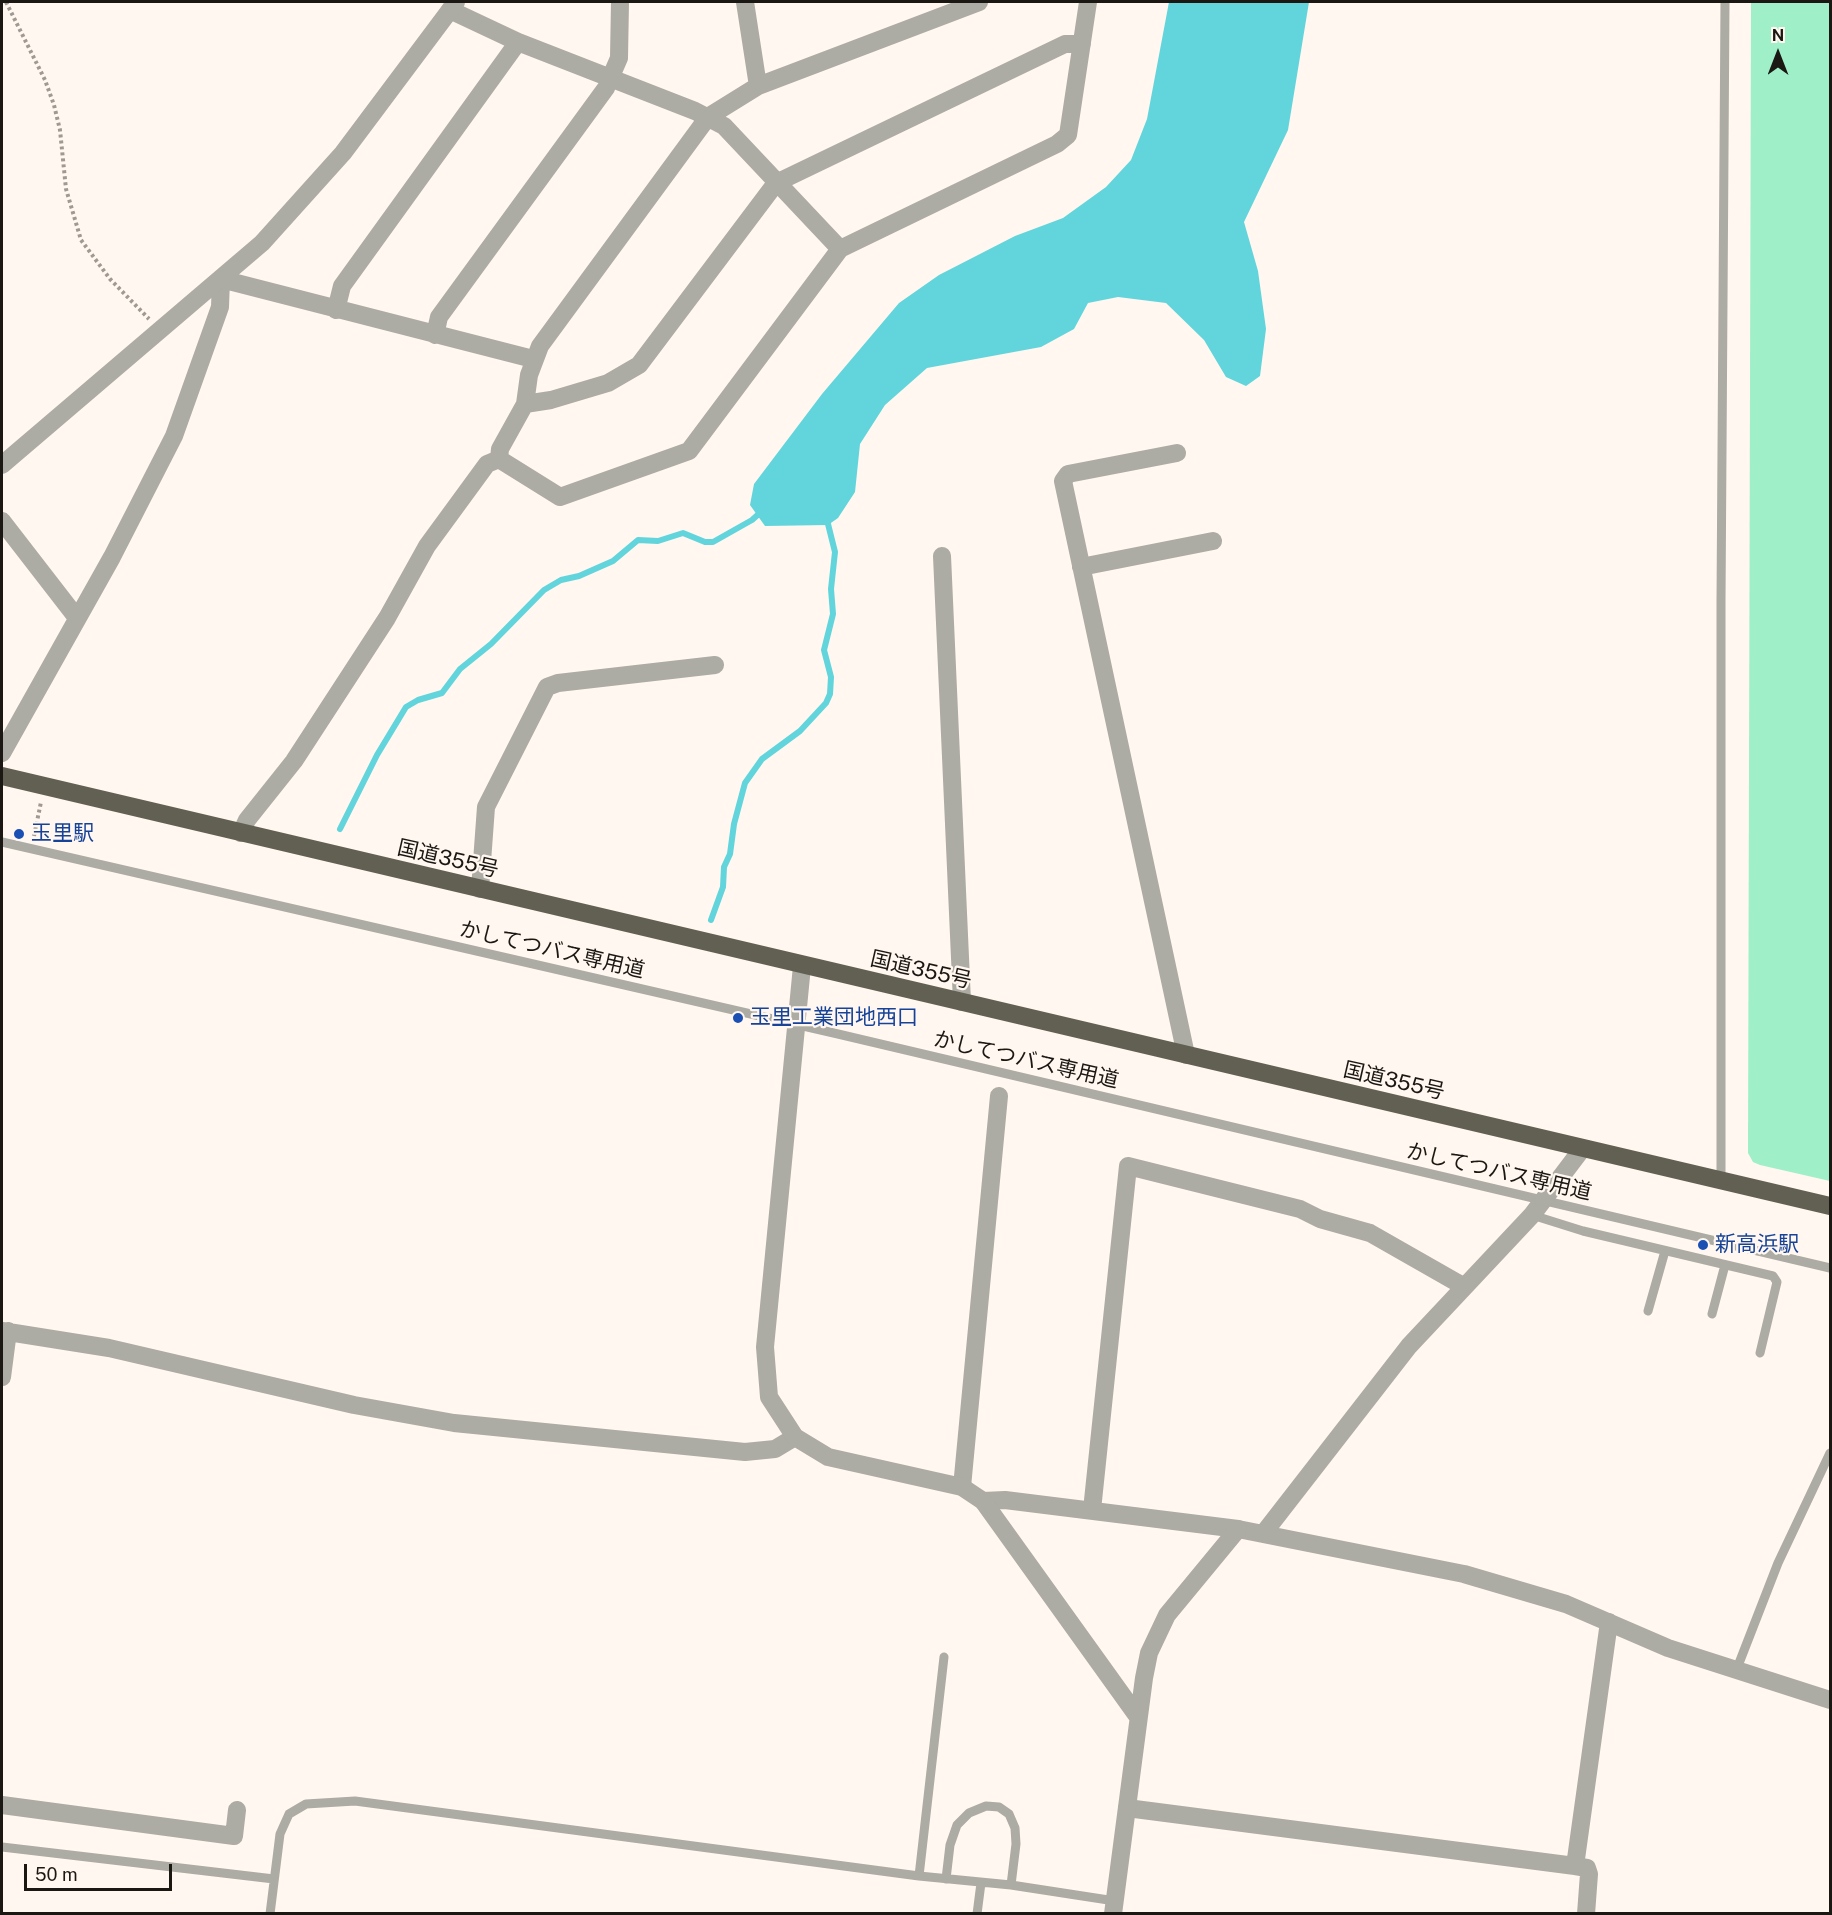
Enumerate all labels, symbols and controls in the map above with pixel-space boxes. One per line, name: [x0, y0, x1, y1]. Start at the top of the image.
north arrow: [1748, 24, 1808, 84]
text: N: [1772, 26, 1784, 45]
place label: 玉里駅: [31, 821, 94, 847]
marker: 玉里駅: [12, 827, 26, 841]
street label: 国道355号: [395, 835, 501, 883]
street label: かしてつバス専用道: [457, 916, 647, 984]
street label: 国道355号: [868, 946, 974, 994]
place label: 玉里工業団地西口: [750, 1005, 918, 1031]
marker: 玉里工業団地西口: [731, 1011, 745, 1025]
street label: かしてつバス専用道: [931, 1026, 1121, 1094]
street label: 国道355号: [1341, 1057, 1447, 1105]
street label: かしてつバス専用道: [1404, 1138, 1594, 1206]
place label: 新高浜駅: [1715, 1232, 1799, 1258]
marker: 新高浜駅: [1696, 1238, 1710, 1252]
scale bar: [27, 1852, 176, 1890]
text: 50 m: [35, 1864, 78, 1885]

